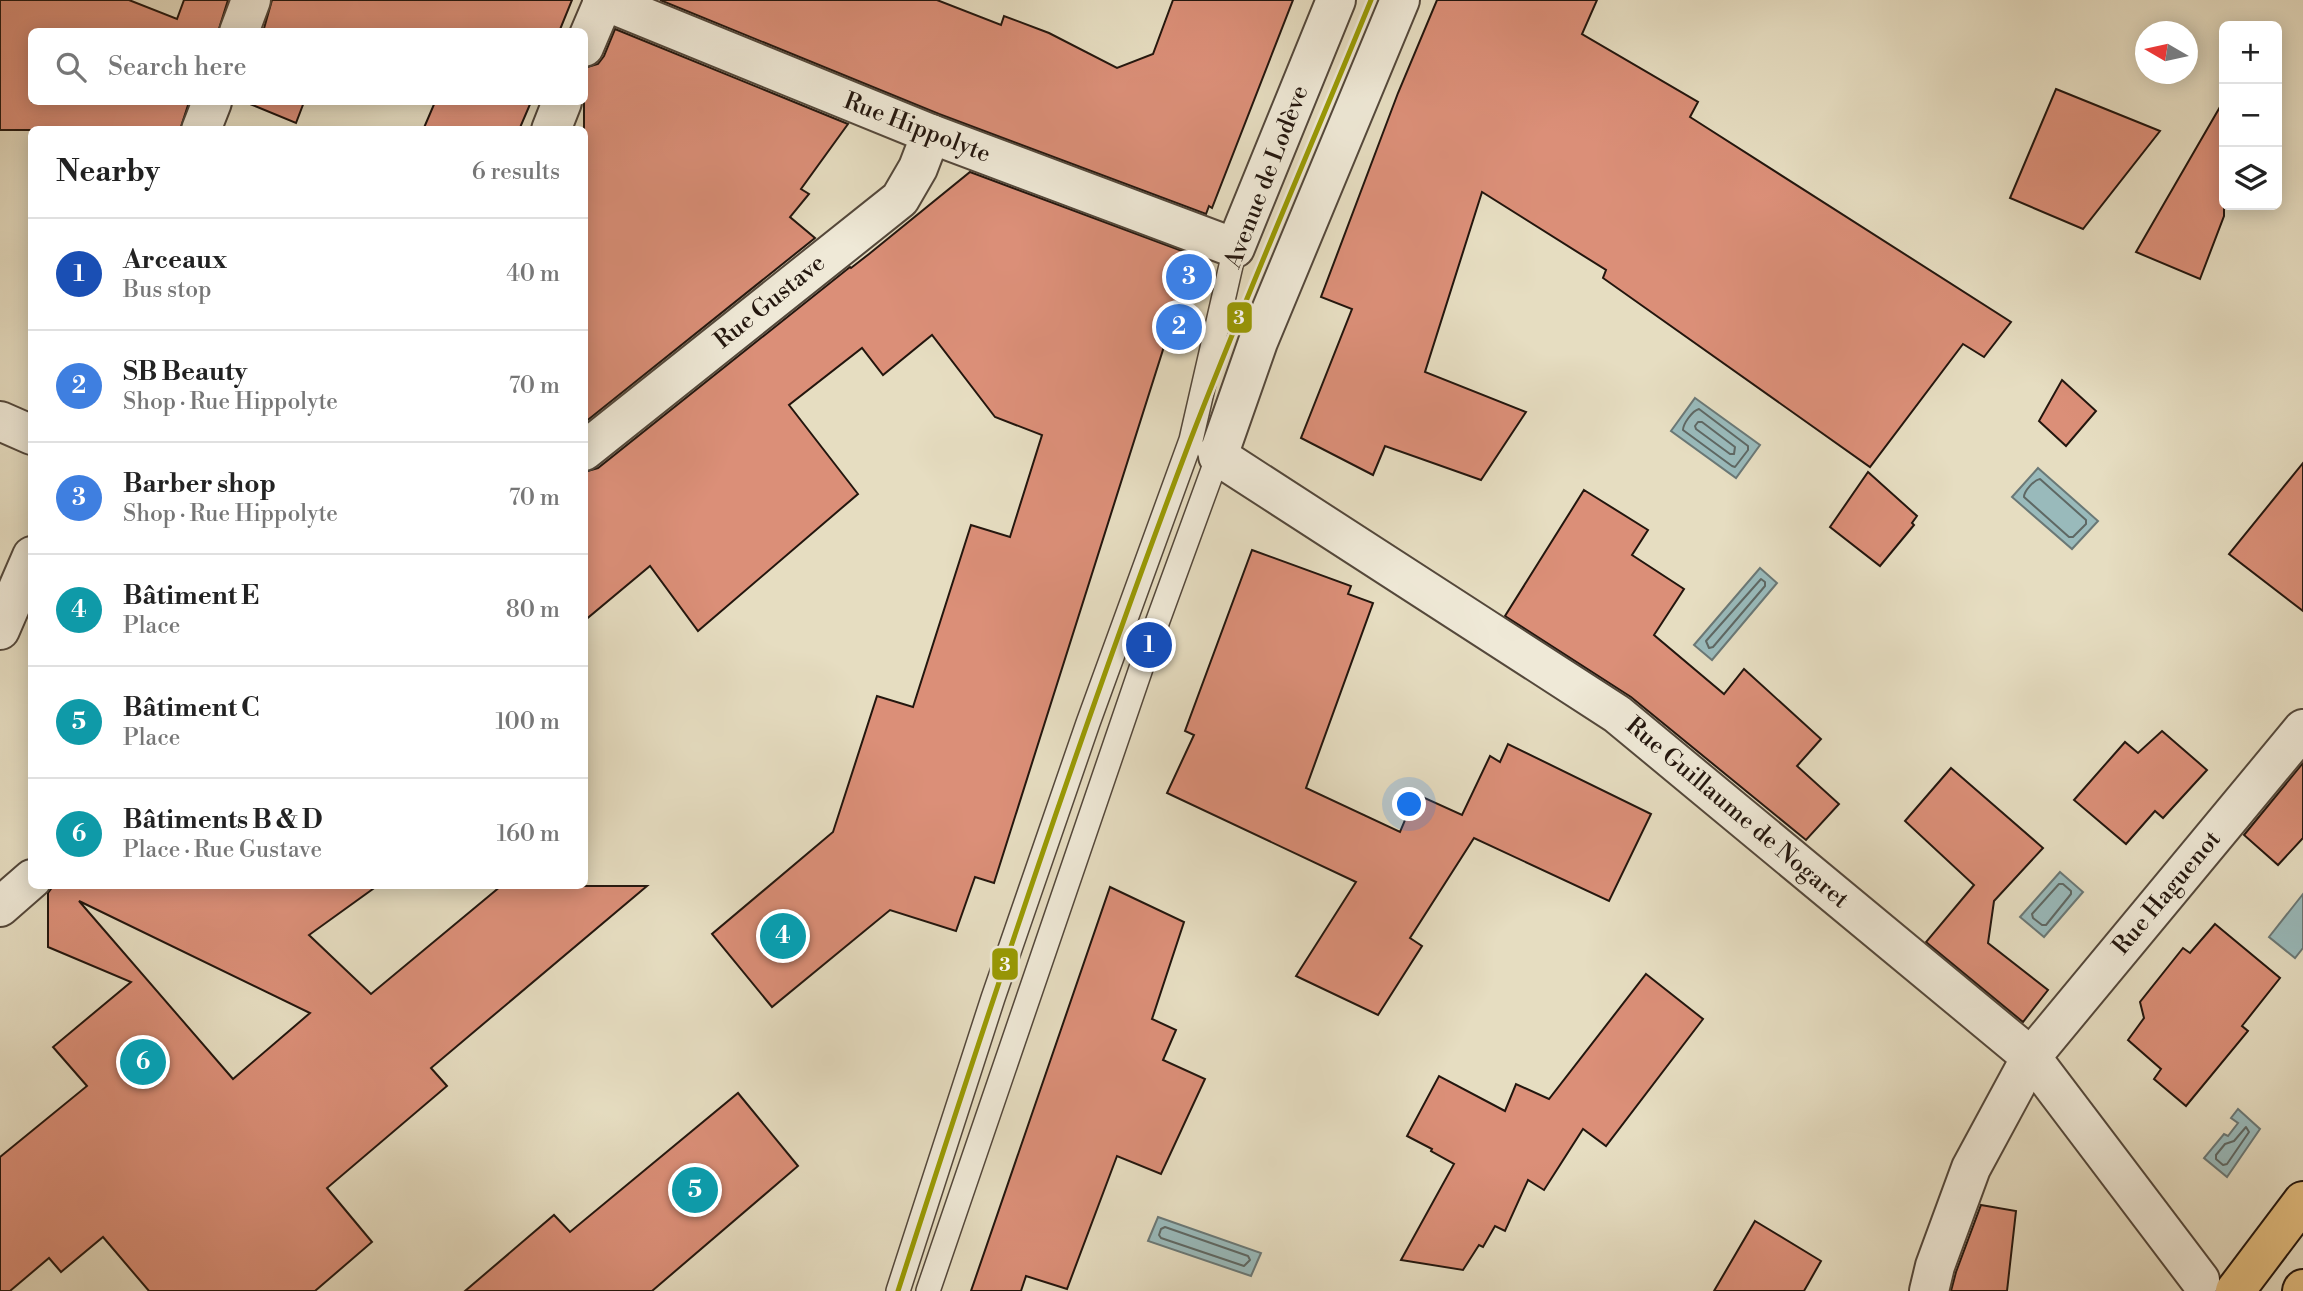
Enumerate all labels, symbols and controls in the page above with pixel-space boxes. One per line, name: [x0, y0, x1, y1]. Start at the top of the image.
north arrow: [2135, 21, 2198, 84]
map controls: [2219, 21, 2282, 210]
button: +: [2219, 21, 2282, 84]
search box: [28, 28, 588, 105]
icon: search: [52, 48, 90, 86]
text: Search here: [108, 51, 247, 83]
street label: Avenue de Lodève: [1218, 81, 1316, 274]
button: −: [2219, 84, 2282, 147]
street label: Rue Hippolyte: [839, 86, 995, 170]
button: layers: [2219, 147, 2282, 210]
text: Nearby: [56, 153, 160, 191]
text: 6 results: [472, 158, 560, 186]
text: Arceaux: [123, 244, 227, 276]
street label: Rue Gustave: [709, 248, 831, 356]
pin: 3: [1166, 251, 1212, 303]
text: 1: [73, 260, 85, 288]
text: 40 m: [506, 260, 560, 288]
text: Bus stop: [123, 276, 211, 304]
pin: 2: [1156, 301, 1202, 353]
line badge: 3: [1226, 301, 1253, 334]
text: 3: [1233, 306, 1245, 330]
text: SB Beauty: [123, 356, 247, 388]
text: 2: [72, 372, 86, 400]
text: 70 m: [509, 372, 560, 400]
text: Shop · Rue Hippolyte: [123, 388, 338, 416]
text: Barber shop: [123, 468, 276, 500]
text: 3: [72, 484, 86, 512]
text: 70 m: [509, 484, 560, 512]
text: Shop · Rue Hippolyte: [123, 500, 338, 528]
text: Bâtiment E: [123, 580, 259, 612]
text: 4: [71, 596, 87, 624]
text: 80 m: [506, 596, 560, 624]
text: Place: [123, 612, 180, 640]
pin: 1: [1126, 619, 1172, 671]
text: Bâtiment C: [123, 692, 260, 724]
text: 5: [72, 708, 86, 736]
text: 100 m: [495, 708, 560, 736]
street label: Rue Guillaume de Nogaret: [1619, 711, 1855, 915]
text: Place: [123, 724, 180, 752]
your location: [1392, 787, 1426, 821]
text: Bâtiments B & D: [123, 804, 323, 836]
text: 6: [72, 820, 86, 848]
text: 160 m: [497, 820, 560, 848]
street label: Rue Haguenot: [2106, 824, 2228, 961]
text: Place · Rue Gustave: [123, 836, 322, 864]
pin: 4: [760, 910, 806, 962]
line badge: 3: [991, 947, 1019, 981]
text: 3: [999, 953, 1011, 977]
pin: 6: [120, 1036, 166, 1088]
pin: 5: [672, 1164, 718, 1216]

